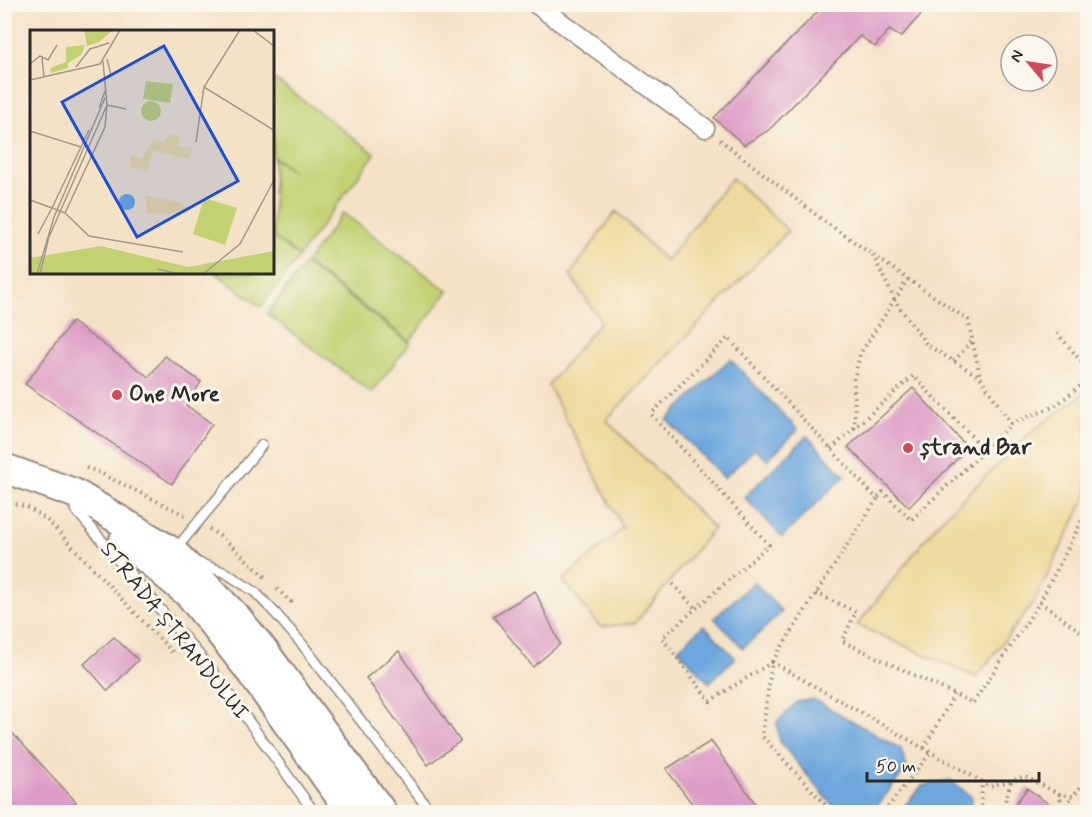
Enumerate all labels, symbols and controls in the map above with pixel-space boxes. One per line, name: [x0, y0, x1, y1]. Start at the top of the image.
inset map: [30, 30, 274, 274]
north arrow: [999, 33, 1059, 93]
text: N: [1005, 47, 1029, 66]
place label: One More: [129, 381, 220, 409]
marker: One More: [110, 388, 124, 402]
place label: ștrand Bar: [919, 434, 1032, 462]
marker: ștrand Bar: [901, 441, 915, 455]
street label: STRADA ȘTRANDULUI: [93, 536, 255, 726]
scale bar: [867, 745, 1040, 783]
text: 50 m: [876, 755, 916, 779]

